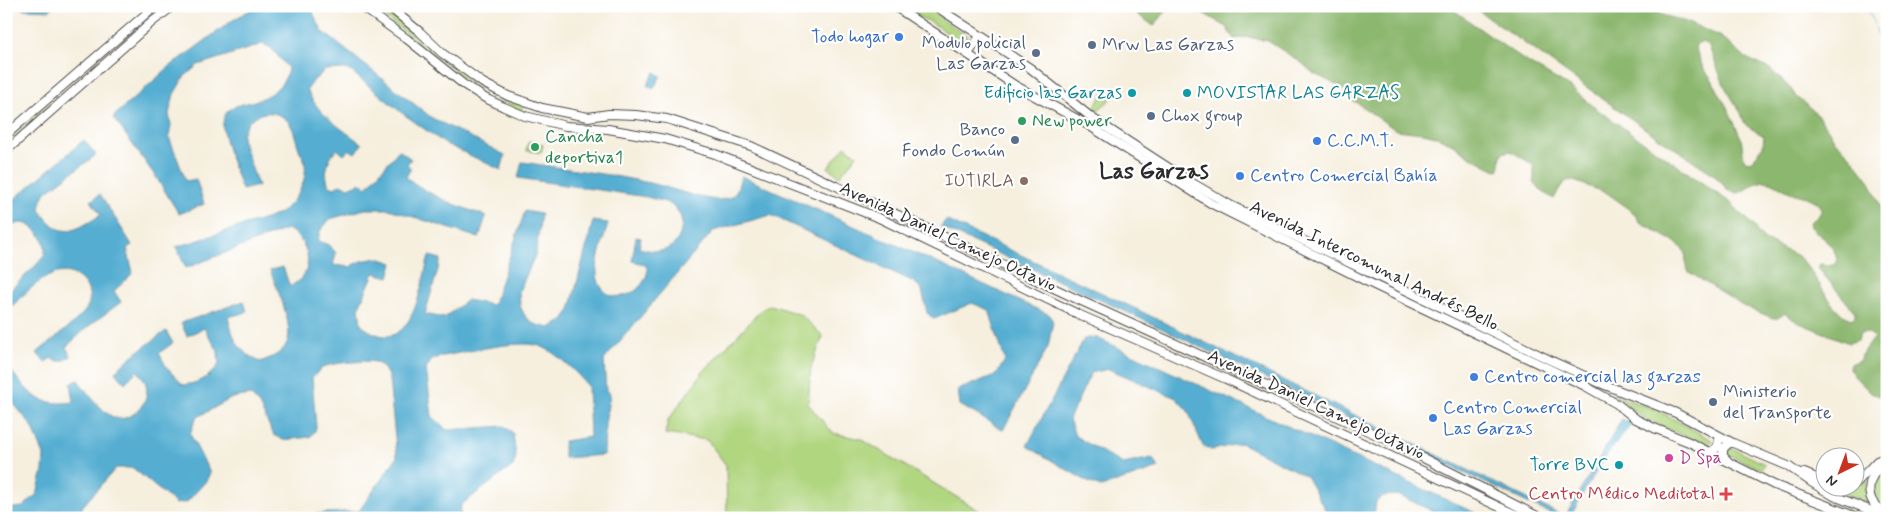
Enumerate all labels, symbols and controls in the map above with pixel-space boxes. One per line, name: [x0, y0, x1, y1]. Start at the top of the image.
place label: Todo hogar: [811, 25, 890, 49]
marker: Todo hogar: [893, 31, 905, 43]
place label: Modulo policial Las Garzas: [922, 31, 1026, 76]
place label: Mrw Las Garzas: [1102, 33, 1234, 57]
marker: Mrw Las Garzas: [1086, 39, 1098, 51]
marker: Modulo policial Las Garzas: [1030, 47, 1042, 59]
place label: Edificio las Garzas: [983, 81, 1122, 105]
place label: MOVISTAR LAS GARZAS: [1197, 81, 1399, 105]
marker: Edificio las Garzas: [1126, 87, 1138, 99]
marker: MOVISTAR LAS GARZAS: [1181, 87, 1193, 99]
place label: Chox group: [1161, 104, 1243, 130]
place label: New power: [1032, 109, 1112, 133]
marker: Chox group: [1145, 110, 1157, 122]
marker: New power: [1016, 115, 1028, 127]
place label: Banco Fondo Común: [902, 118, 1005, 163]
place label: Cancha deportiva1: [545, 125, 623, 170]
place label: C.C.M.T.: [1327, 129, 1394, 153]
marker: Banco Fondo Común: [1009, 134, 1021, 146]
marker: C.C.M.T.: [1311, 135, 1323, 147]
marker: Cancha deportiva1: [529, 141, 541, 153]
district label: Las Garzas: [1099, 158, 1209, 186]
place label: Centro Comercial Bahía: [1250, 164, 1438, 188]
place label: IUTIRLA: [945, 169, 1014, 193]
marker: Centro Comercial Bahía: [1234, 170, 1246, 182]
marker: IUTIRLA: [1018, 175, 1030, 187]
street label: Avenida Daniel Camejo Octavio: [836, 176, 1060, 298]
street label: Avenida Intercomunal Andrés Bello: [1245, 195, 1503, 337]
street label: Avenida Daniel Camejo Octavio: [1204, 344, 1428, 466]
place label: Centro comercial las garzas: [1484, 365, 1701, 391]
marker: Centro comercial las garzas: [1468, 371, 1480, 383]
place label: Ministerio del Transporte: [1723, 380, 1832, 425]
place label: Centro Comercial Las Garzas: [1443, 396, 1582, 441]
marker: Ministerio del Transporte: [1707, 396, 1719, 408]
marker: Centro Comercial Las Garzas: [1427, 412, 1439, 424]
place label: D Spa: [1679, 446, 1722, 470]
north arrow: [1816, 446, 1866, 496]
marker: D Spa: [1663, 452, 1675, 464]
place label: Torre BVC: [1529, 453, 1609, 477]
marker: Torre BVC: [1613, 459, 1625, 471]
text: N: [1822, 471, 1841, 491]
place label: Centro Médico Meditotal: [1528, 482, 1715, 506]
marker: Centro Médico Meditotal: [1719, 487, 1733, 501]

